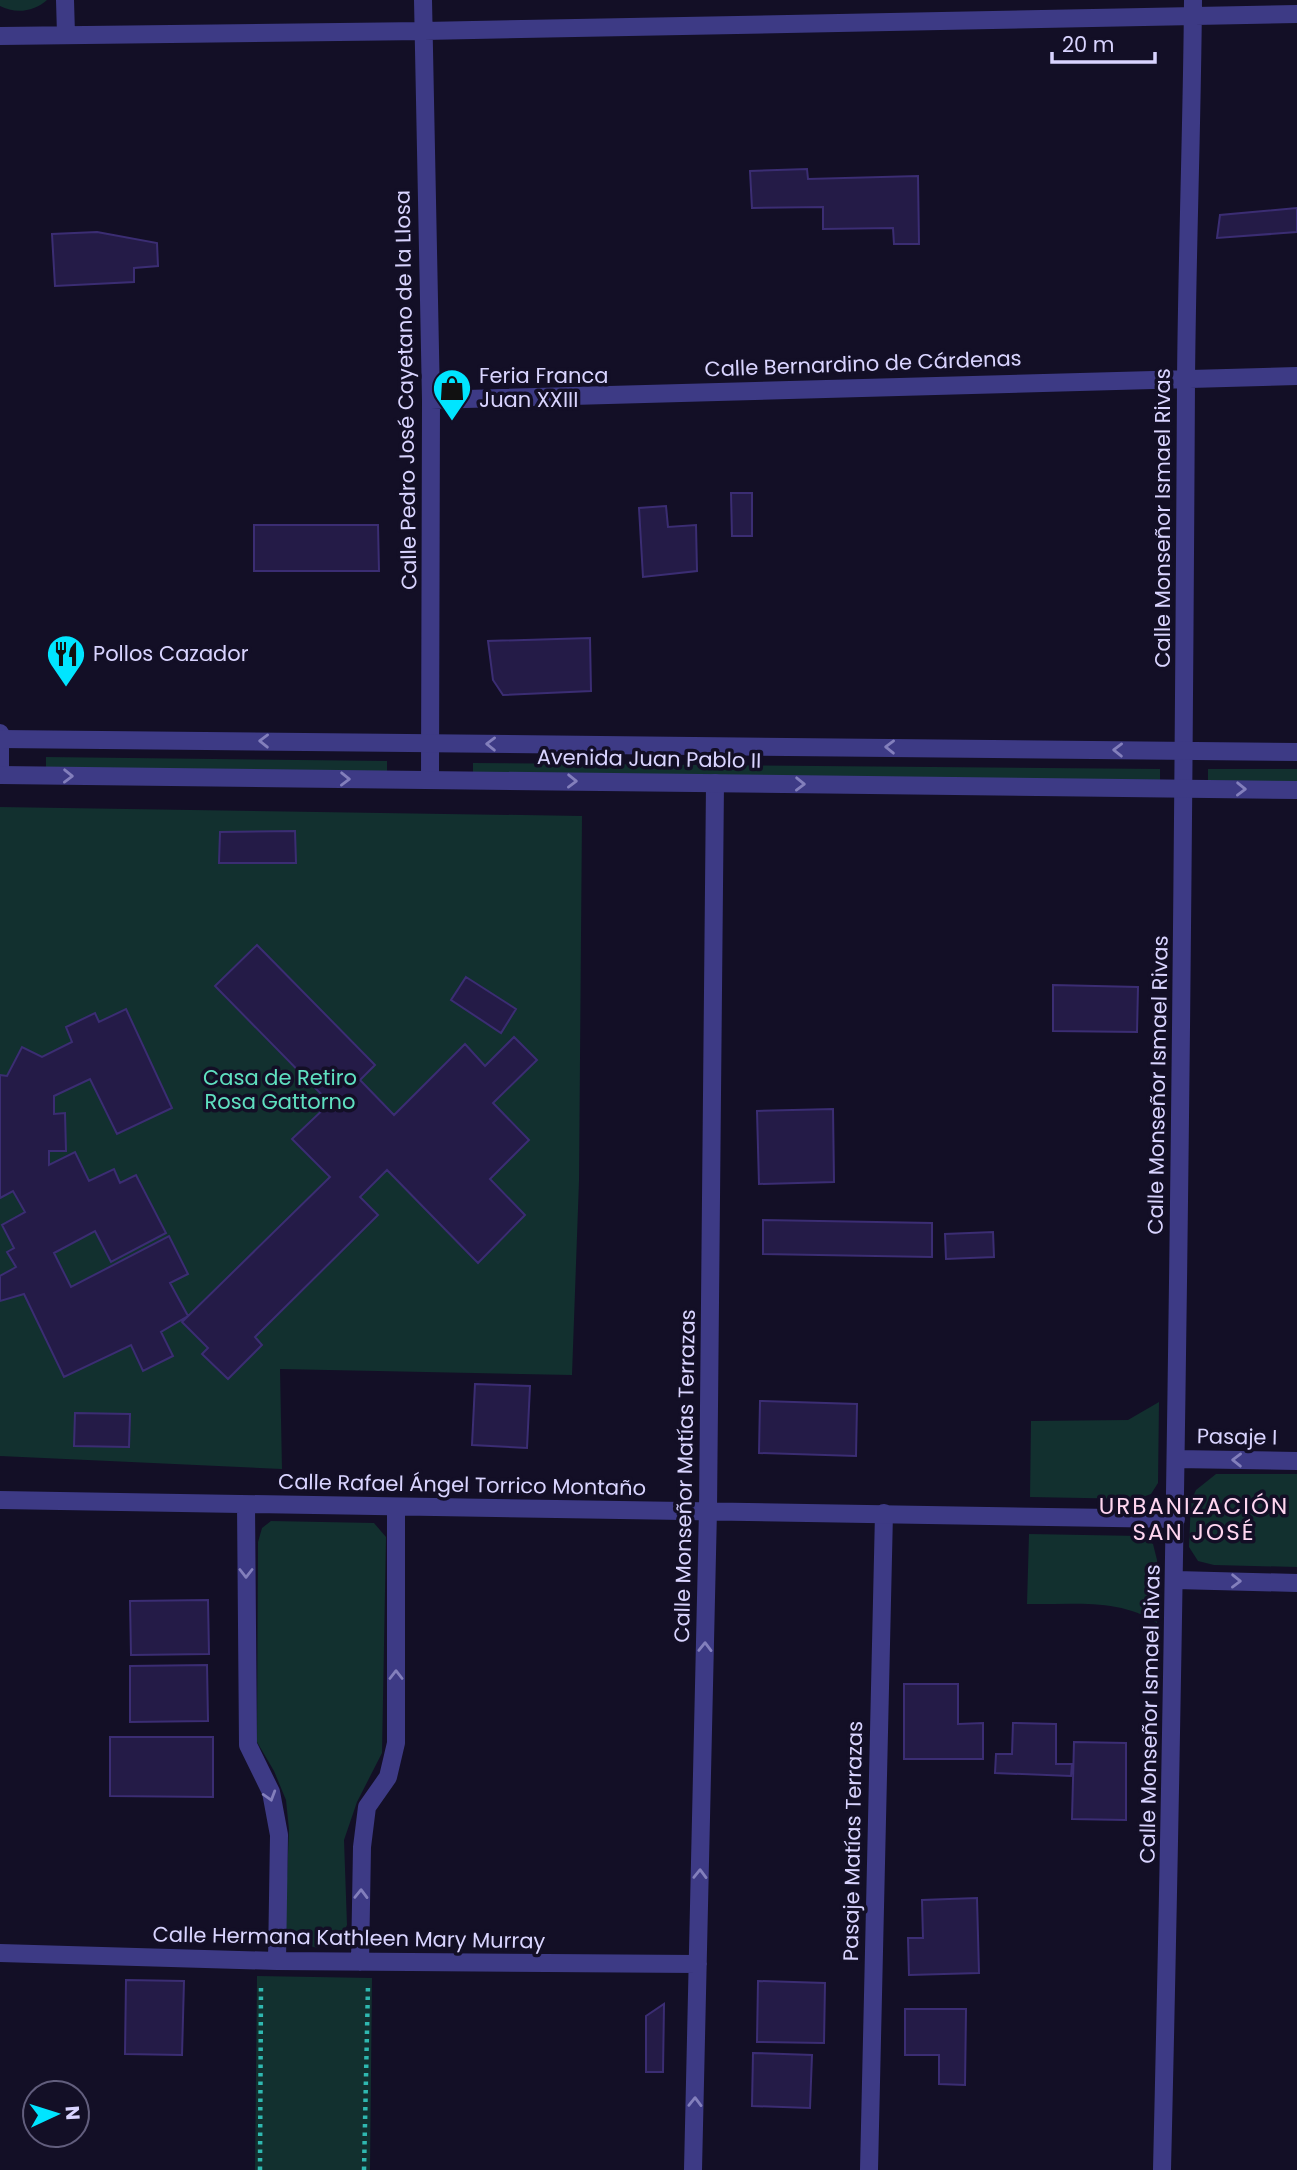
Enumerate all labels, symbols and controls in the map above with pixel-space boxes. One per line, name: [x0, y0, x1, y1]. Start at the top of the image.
scale bar: [1052, 21, 1155, 65]
text: 20 m: [1062, 30, 1115, 59]
street label: Calle Pedro José Cayetano de la Llosa: [388, 190, 423, 590]
street label: Calle Bernardino de Cárdenas: [704, 343, 1022, 384]
place label: Feria Franca Juan XXIII: [479, 361, 608, 414]
shop icon: Feria Franca Juan XXIII: [431, 367, 473, 422]
street label: Calle Monseñor Ismael Rivas: [1148, 368, 1177, 668]
restaurant icon: Pollos Cazador: [45, 633, 87, 688]
place label: Pollos Cazador: [93, 639, 249, 668]
one-way arrow: [258, 734, 269, 749]
one-way arrow: [485, 736, 496, 752]
one-way arrow: [884, 740, 895, 755]
street label: Avenida Juan Pablo II: [537, 742, 761, 775]
one-way arrow: [1112, 742, 1122, 758]
one-way arrow: [63, 768, 74, 784]
one-way arrow: [340, 771, 350, 787]
one-way arrow: [567, 773, 578, 789]
one-way arrow: [795, 776, 805, 792]
one-way arrow: [1236, 781, 1247, 797]
street label: Calle Monseñor Ismael Rivas: [1140, 935, 1175, 1235]
park label: Casa de Retiro Rosa Gattorno: [203, 1063, 357, 1116]
street label: Calle Monseñor Matías Terrazas: [667, 1309, 702, 1643]
street label: Pasaje I: [1197, 1421, 1278, 1452]
one-way arrow: [1231, 1452, 1241, 1468]
street label: Calle Rafael Ángel Torrico Montaño: [278, 1467, 646, 1502]
district label: URBANIZACIÓN SAN JOSÉ: [1099, 1490, 1289, 1548]
street label: Calle Monseñor Ismael Rivas: [1132, 1564, 1167, 1864]
one-way arrow: [238, 1569, 254, 1579]
one-way arrow: [1232, 1573, 1242, 1589]
one-way arrow: [697, 1641, 712, 1652]
one-way arrow: [388, 1669, 404, 1679]
street label: Pasaje Matías Terrazas: [836, 1721, 869, 1961]
one-way arrow: [262, 1789, 277, 1801]
one-way arrow: [692, 1869, 707, 1880]
one-way arrow: [353, 1888, 369, 1899]
street label: Calle Hermana Kathleen Mary Murray: [152, 1920, 546, 1955]
north arrow: [21, 2079, 91, 2149]
one-way arrow: [687, 2096, 703, 2107]
text: N: [58, 2105, 86, 2121]

